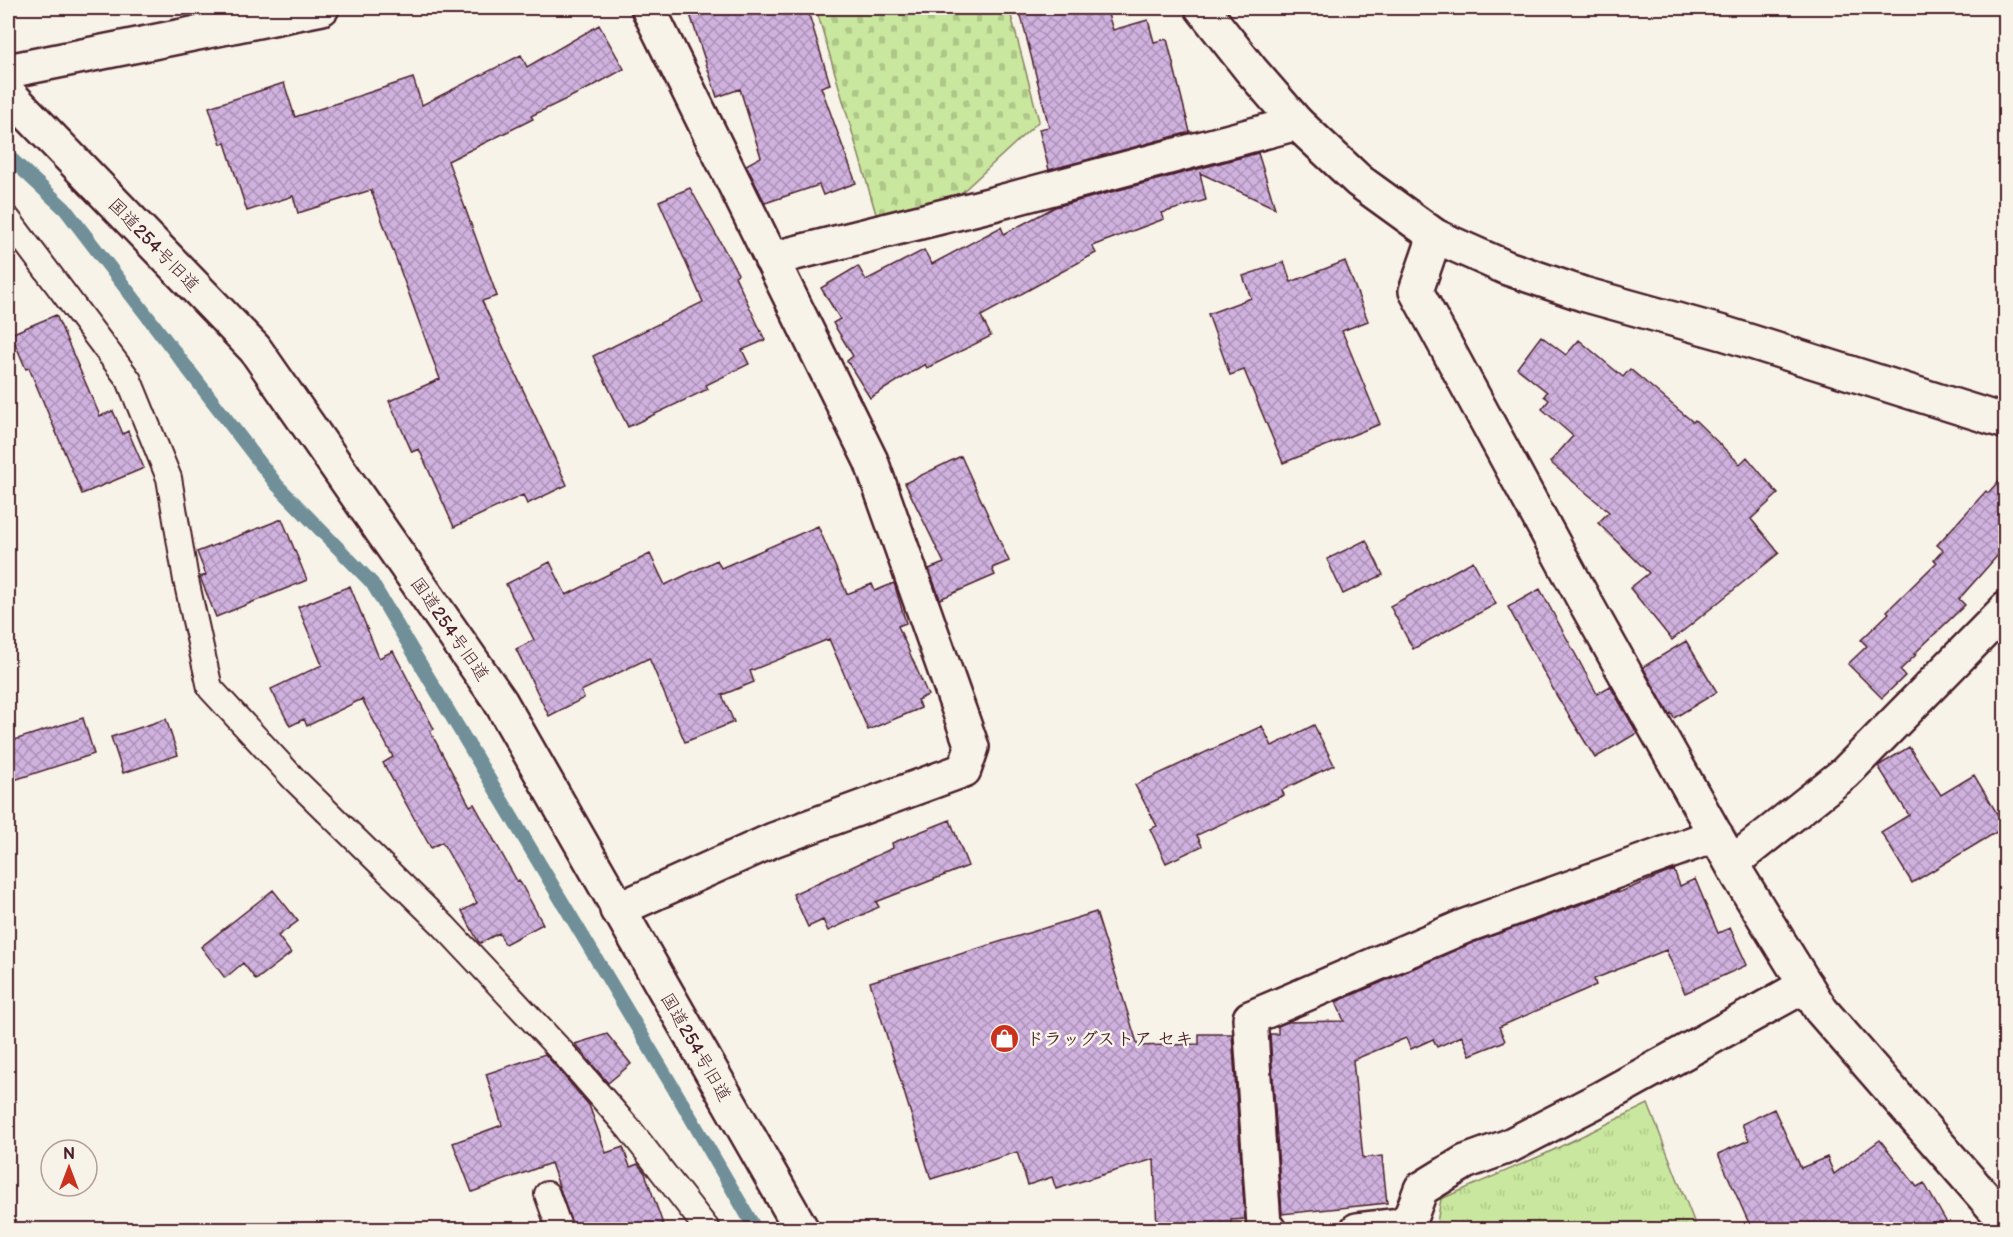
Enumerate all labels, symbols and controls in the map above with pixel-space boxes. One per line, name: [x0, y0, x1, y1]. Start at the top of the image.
street label: 国道254号旧道: [104, 194, 204, 296]
street label: 国道254号旧道: [406, 573, 493, 685]
street label: 国道254号旧道: [656, 989, 735, 1105]
shop icon: ドラッグストア セキ: [989, 1023, 1021, 1055]
place label: ドラッグストア セキ: [1026, 1029, 1193, 1050]
north arrow: [39, 1138, 99, 1198]
text: N: [63, 1145, 75, 1164]

